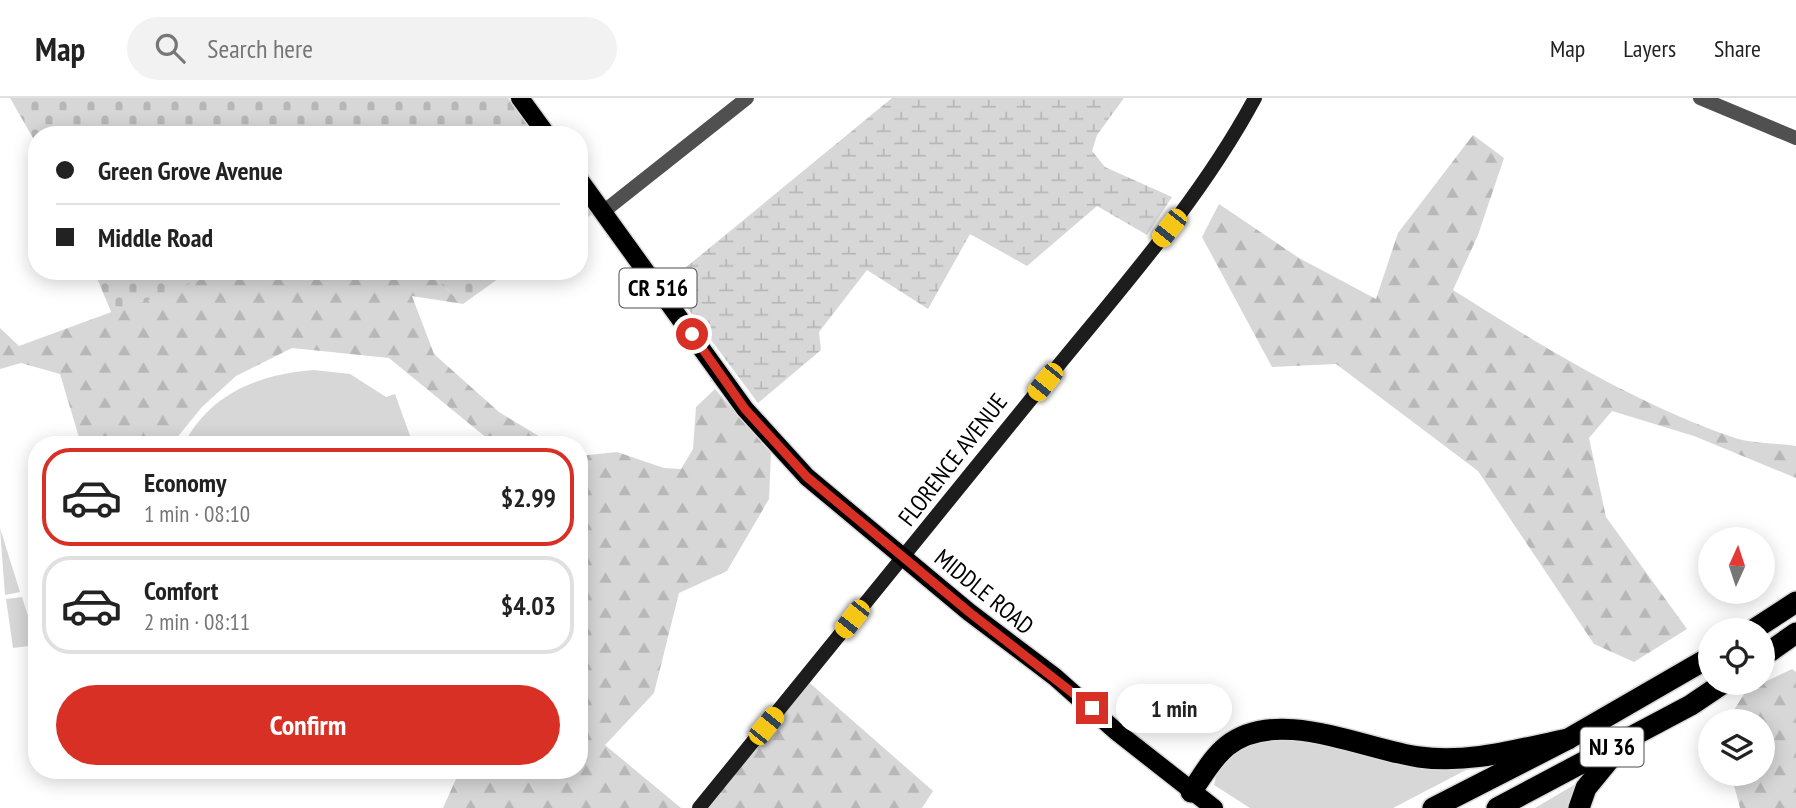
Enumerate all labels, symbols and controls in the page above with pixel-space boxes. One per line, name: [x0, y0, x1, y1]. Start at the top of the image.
search box: [127, 17, 617, 80]
text: Map: [35, 27, 85, 70]
icon: search: [151, 29, 189, 67]
text: Search here: [207, 32, 313, 65]
text: Map: [1550, 33, 1585, 64]
text: Layers: [1623, 33, 1676, 64]
text: Share: [1714, 33, 1761, 64]
text: Green Grove Avenue: [98, 154, 283, 187]
car: [1148, 205, 1191, 251]
text: Middle Road: [98, 221, 213, 254]
road number: CR 516: [620, 268, 696, 308]
route start: [676, 318, 708, 350]
car: [1024, 359, 1067, 405]
street label: FLORENCE AVENUE: [891, 387, 1014, 532]
icon: car: [60, 466, 123, 529]
text: Economy: [144, 466, 226, 499]
text: $2.99: [501, 481, 556, 514]
text: 1 min · 08:10: [144, 499, 250, 528]
north arrow: [1698, 527, 1774, 604]
map controls: [1698, 527, 1775, 786]
street label: MIDDLE ROAD: [928, 542, 1040, 641]
icon: car: [60, 574, 123, 637]
text: Comfort: [144, 574, 218, 607]
text: $4.03: [501, 589, 556, 622]
car: [831, 596, 874, 642]
text: 2 min · 08:11: [144, 607, 250, 636]
button: locate: [1698, 618, 1775, 695]
callout: 1 min: [1116, 684, 1232, 732]
button: Confirm: [56, 685, 560, 765]
route end: [1076, 692, 1108, 724]
text: 1 min: [1151, 694, 1197, 723]
car: [745, 703, 788, 749]
button: layers: [1698, 709, 1775, 786]
road number: NJ 36: [1580, 727, 1644, 766]

